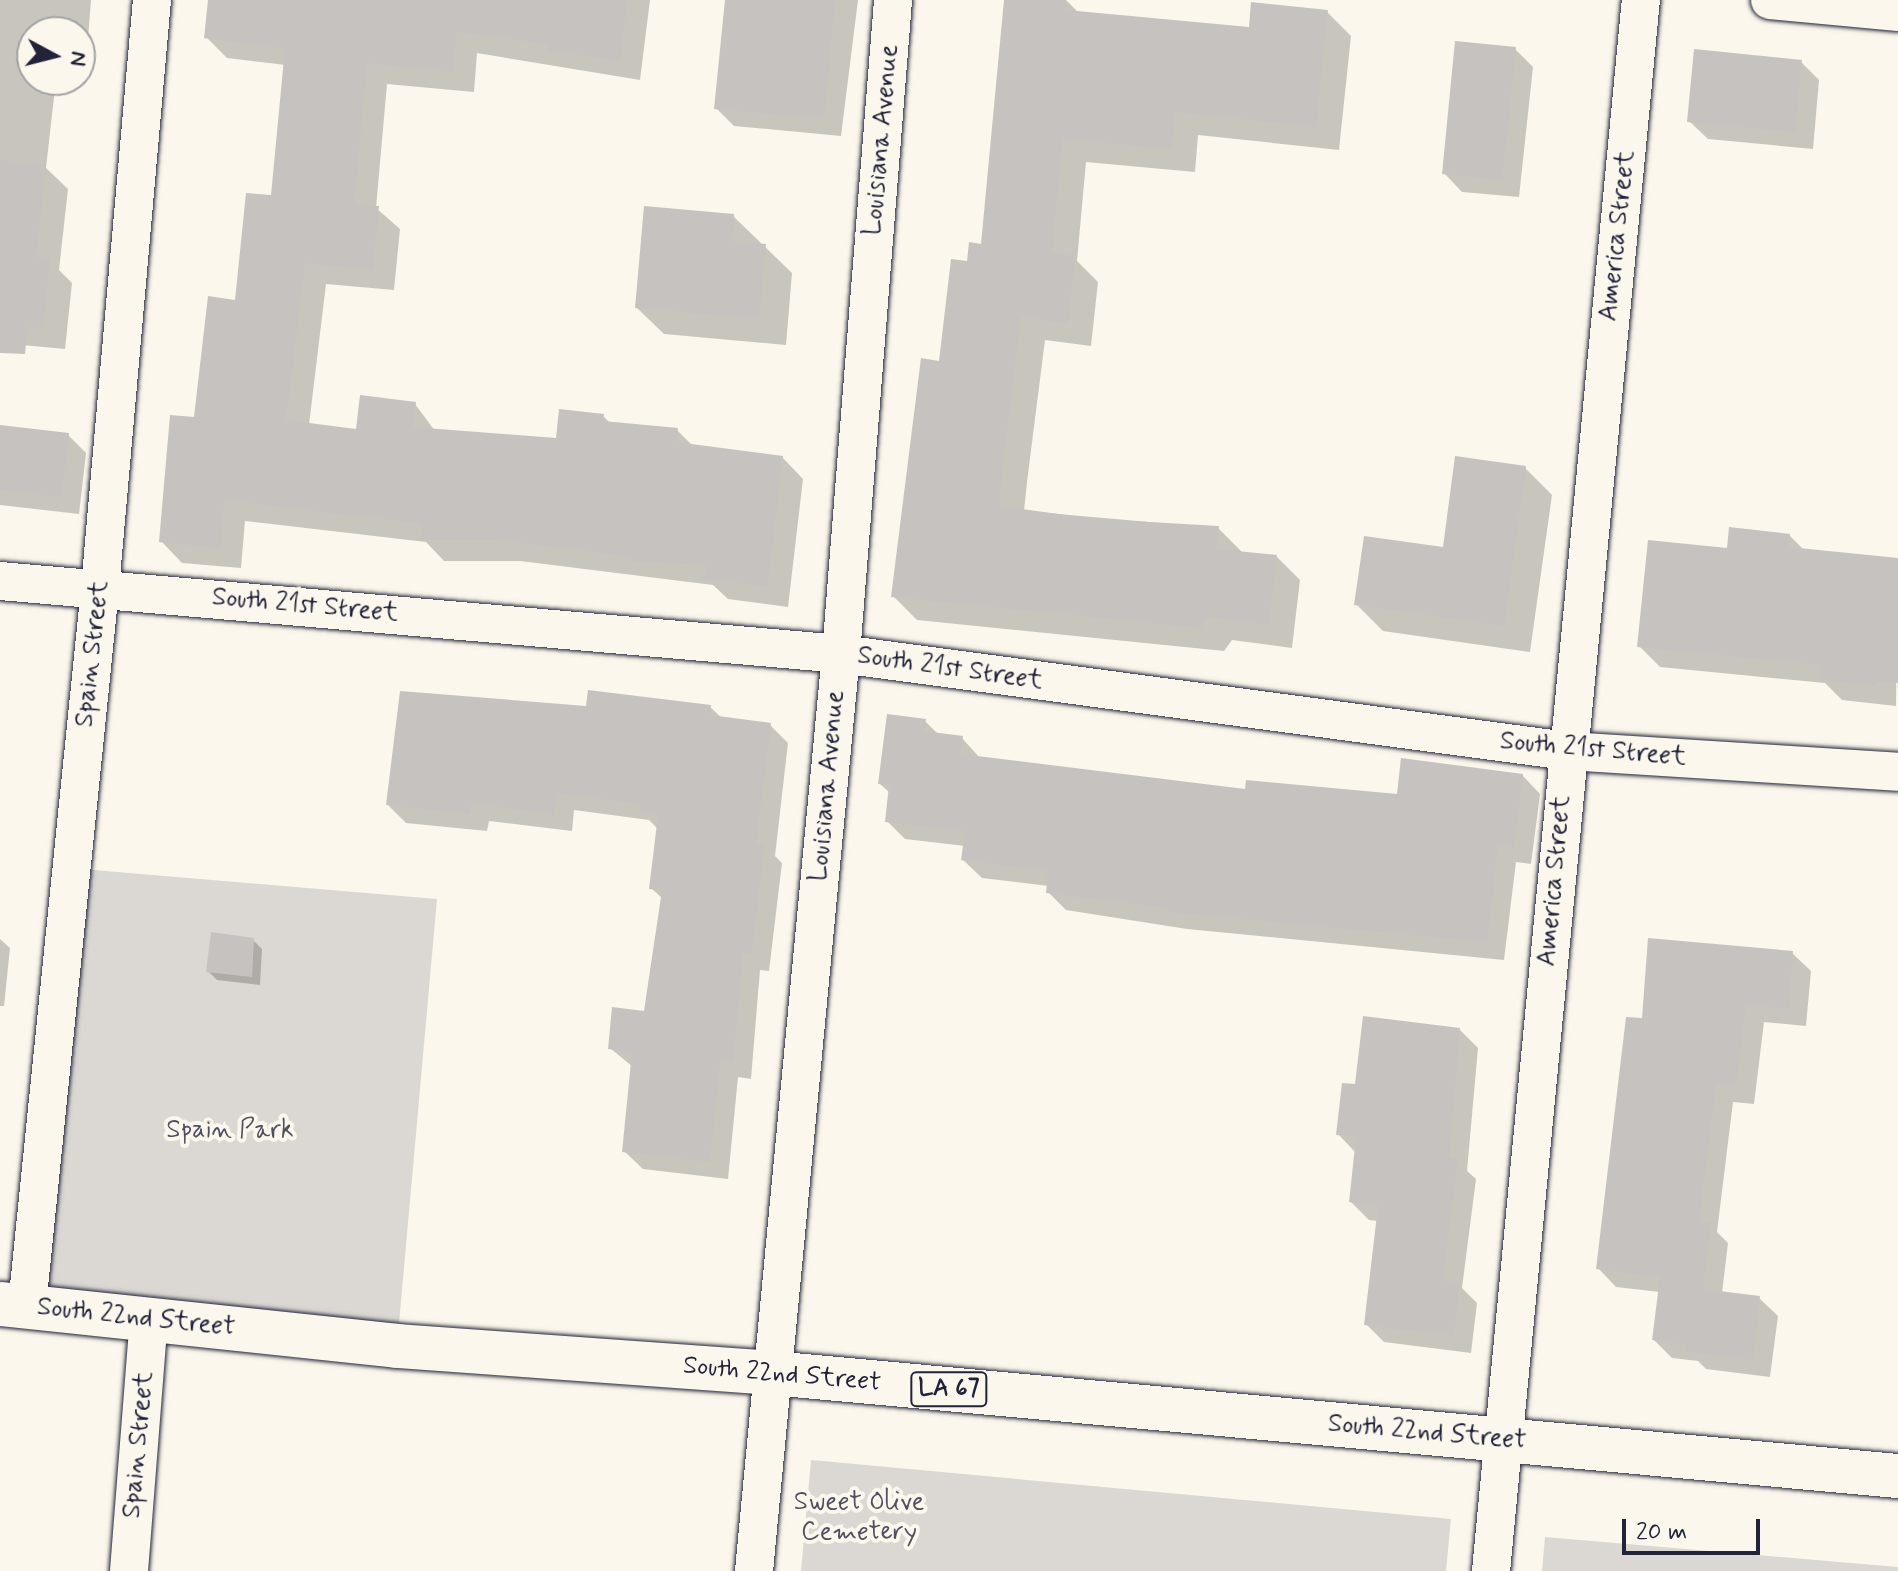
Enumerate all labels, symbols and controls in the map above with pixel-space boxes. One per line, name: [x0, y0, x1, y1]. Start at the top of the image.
north arrow: [16, 16, 96, 96]
street label: Louisiana Avenue: [858, 43, 906, 237]
text: N: [63, 50, 93, 68]
street label: America Street: [1594, 149, 1642, 323]
street label: Spain Street: [70, 579, 116, 729]
street label: South 21st Street: [211, 582, 399, 630]
street label: South 21st Street: [855, 641, 1045, 697]
street label: Louisiana Avenue: [804, 689, 852, 883]
street label: South 21st Street: [1499, 726, 1687, 774]
street label: America Street: [1532, 794, 1578, 968]
park label: Spain Park: [168, 1115, 292, 1147]
street label: South 22nd Street: [36, 1292, 236, 1344]
street label: South 22nd Street: [682, 1351, 882, 1399]
road number: LA 67: [909, 1369, 989, 1409]
street label: Spain Street: [117, 1370, 161, 1520]
street label: South 22nd Street: [1327, 1409, 1527, 1457]
park label: Sweet Olive Cemetery: [793, 1487, 925, 1548]
scale bar: [1626, 1503, 1764, 1553]
text: 20 m: [1636, 1517, 1687, 1548]

